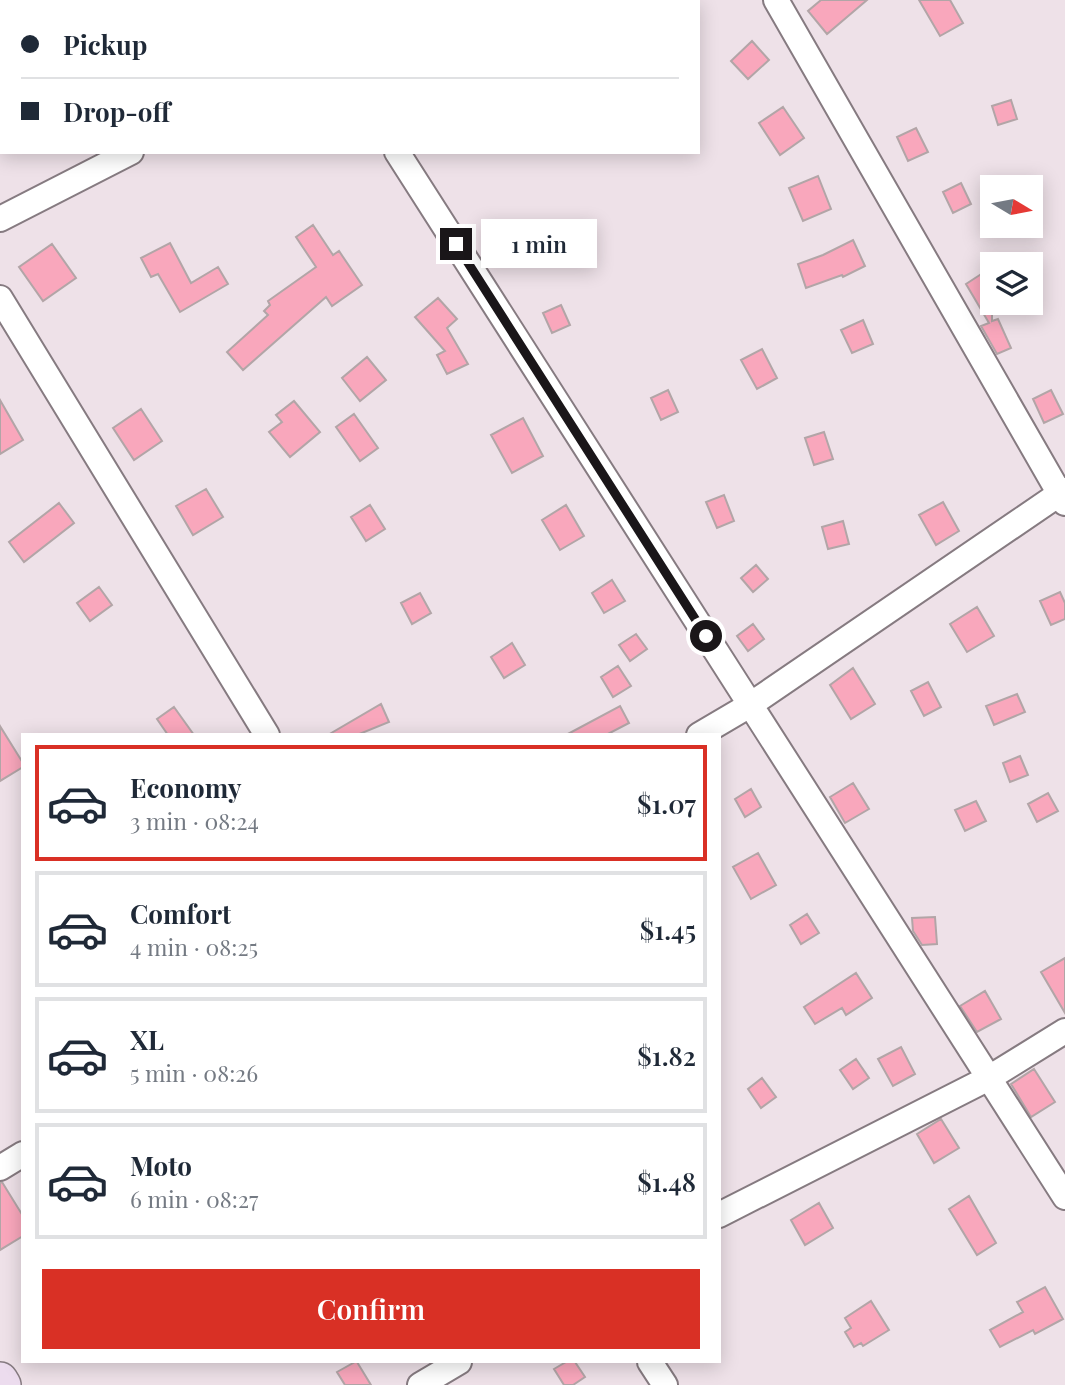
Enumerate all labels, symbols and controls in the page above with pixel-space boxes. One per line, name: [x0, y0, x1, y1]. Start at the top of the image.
text: Pickup: [63, 27, 147, 62]
text: Drop-off: [63, 94, 170, 129]
north arrow: [980, 175, 1043, 238]
map controls: [980, 175, 1043, 315]
callout: 1 min: [480, 219, 596, 268]
route end: [440, 228, 472, 260]
text: 1 min: [511, 228, 567, 259]
button: layers: [980, 252, 1043, 315]
route start: [690, 620, 722, 652]
text: Economy: [130, 770, 241, 805]
icon: car: [46, 772, 109, 835]
text: $1.07: [637, 786, 696, 821]
text: 3 min · 08:24: [130, 805, 259, 836]
text: Comfort: [130, 896, 231, 931]
icon: car: [46, 898, 109, 961]
text: $1.45: [640, 912, 696, 947]
text: 4 min · 08:25: [130, 931, 258, 962]
text: XL: [130, 1022, 164, 1057]
icon: car: [46, 1024, 109, 1087]
text: $1.82: [637, 1038, 696, 1073]
text: 5 min · 08:26: [130, 1057, 258, 1088]
text: Moto: [130, 1148, 192, 1183]
icon: car: [46, 1150, 109, 1213]
text: $1.48: [637, 1164, 696, 1199]
text: 6 min · 08:27: [130, 1183, 258, 1214]
button: Confirm: [42, 1269, 700, 1349]

